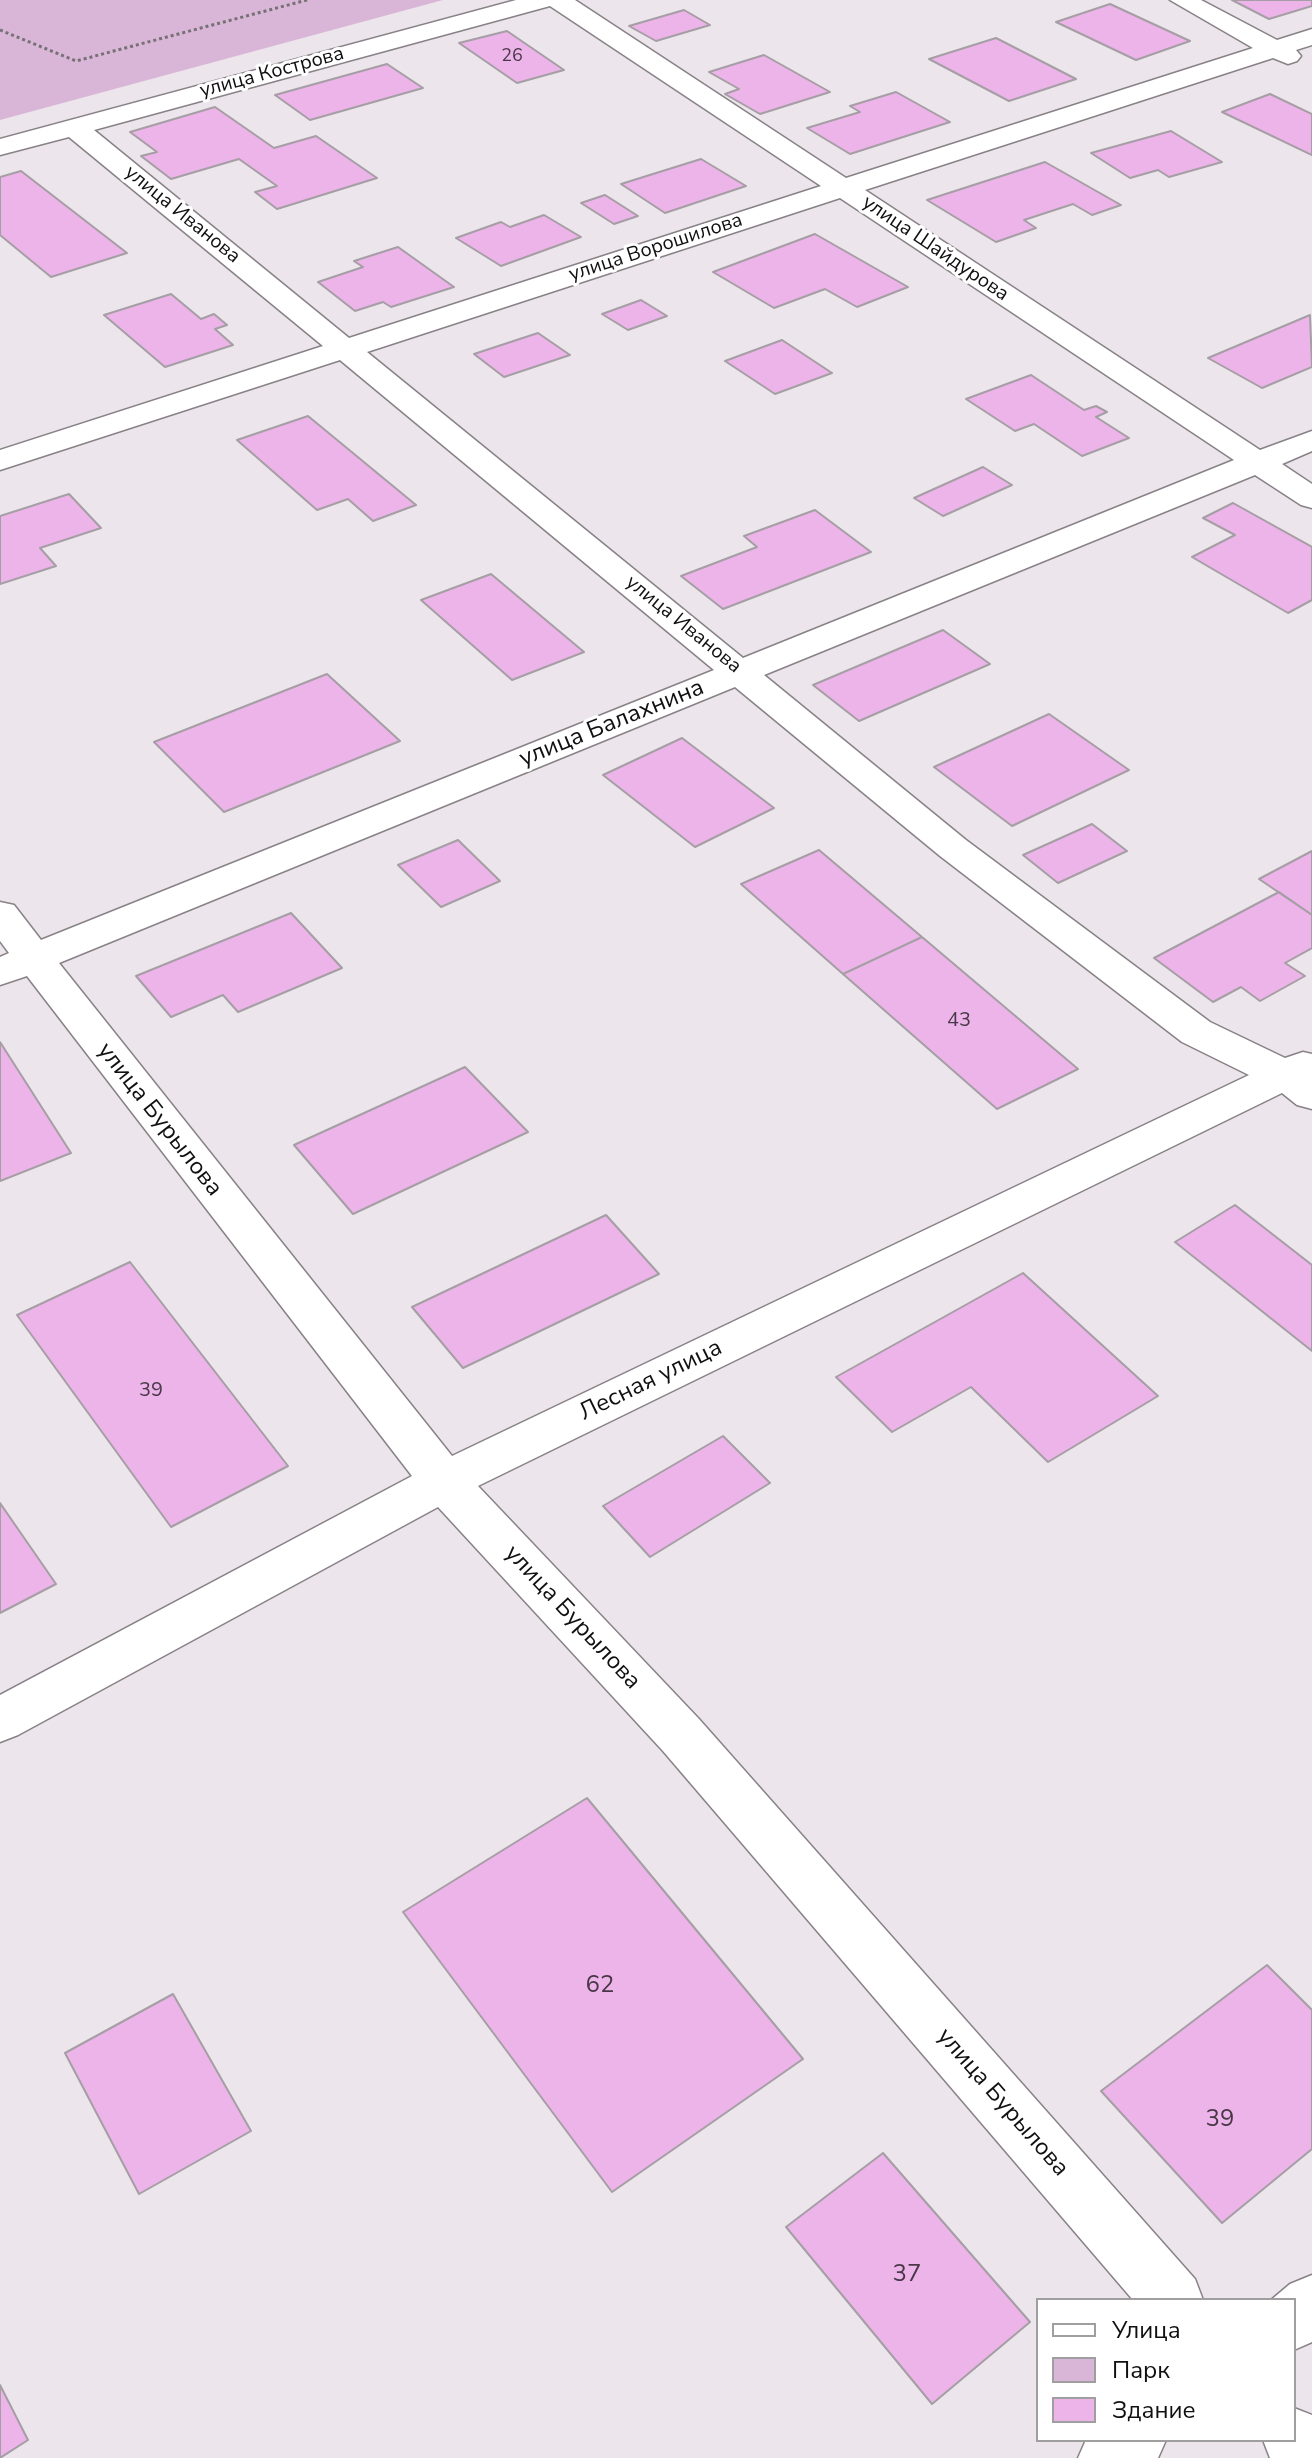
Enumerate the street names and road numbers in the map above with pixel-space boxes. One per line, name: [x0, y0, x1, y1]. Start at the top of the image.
street label: улица Кострова: [197, 42, 347, 104]
street label: улица Иванова: [119, 161, 245, 269]
street label: улица Шайдурова: [857, 191, 1013, 307]
street label: улица Ворошилова: [566, 209, 746, 287]
street label: улица Иванова: [620, 571, 746, 679]
street label: улица Балахнина: [515, 674, 709, 774]
street label: улица Бурылова: [90, 1038, 228, 1202]
street label: Лесная улица: [575, 1334, 727, 1428]
street label: улица Бурылова: [498, 1540, 646, 1696]
street label: улица Бурылова: [930, 2023, 1074, 2183]

